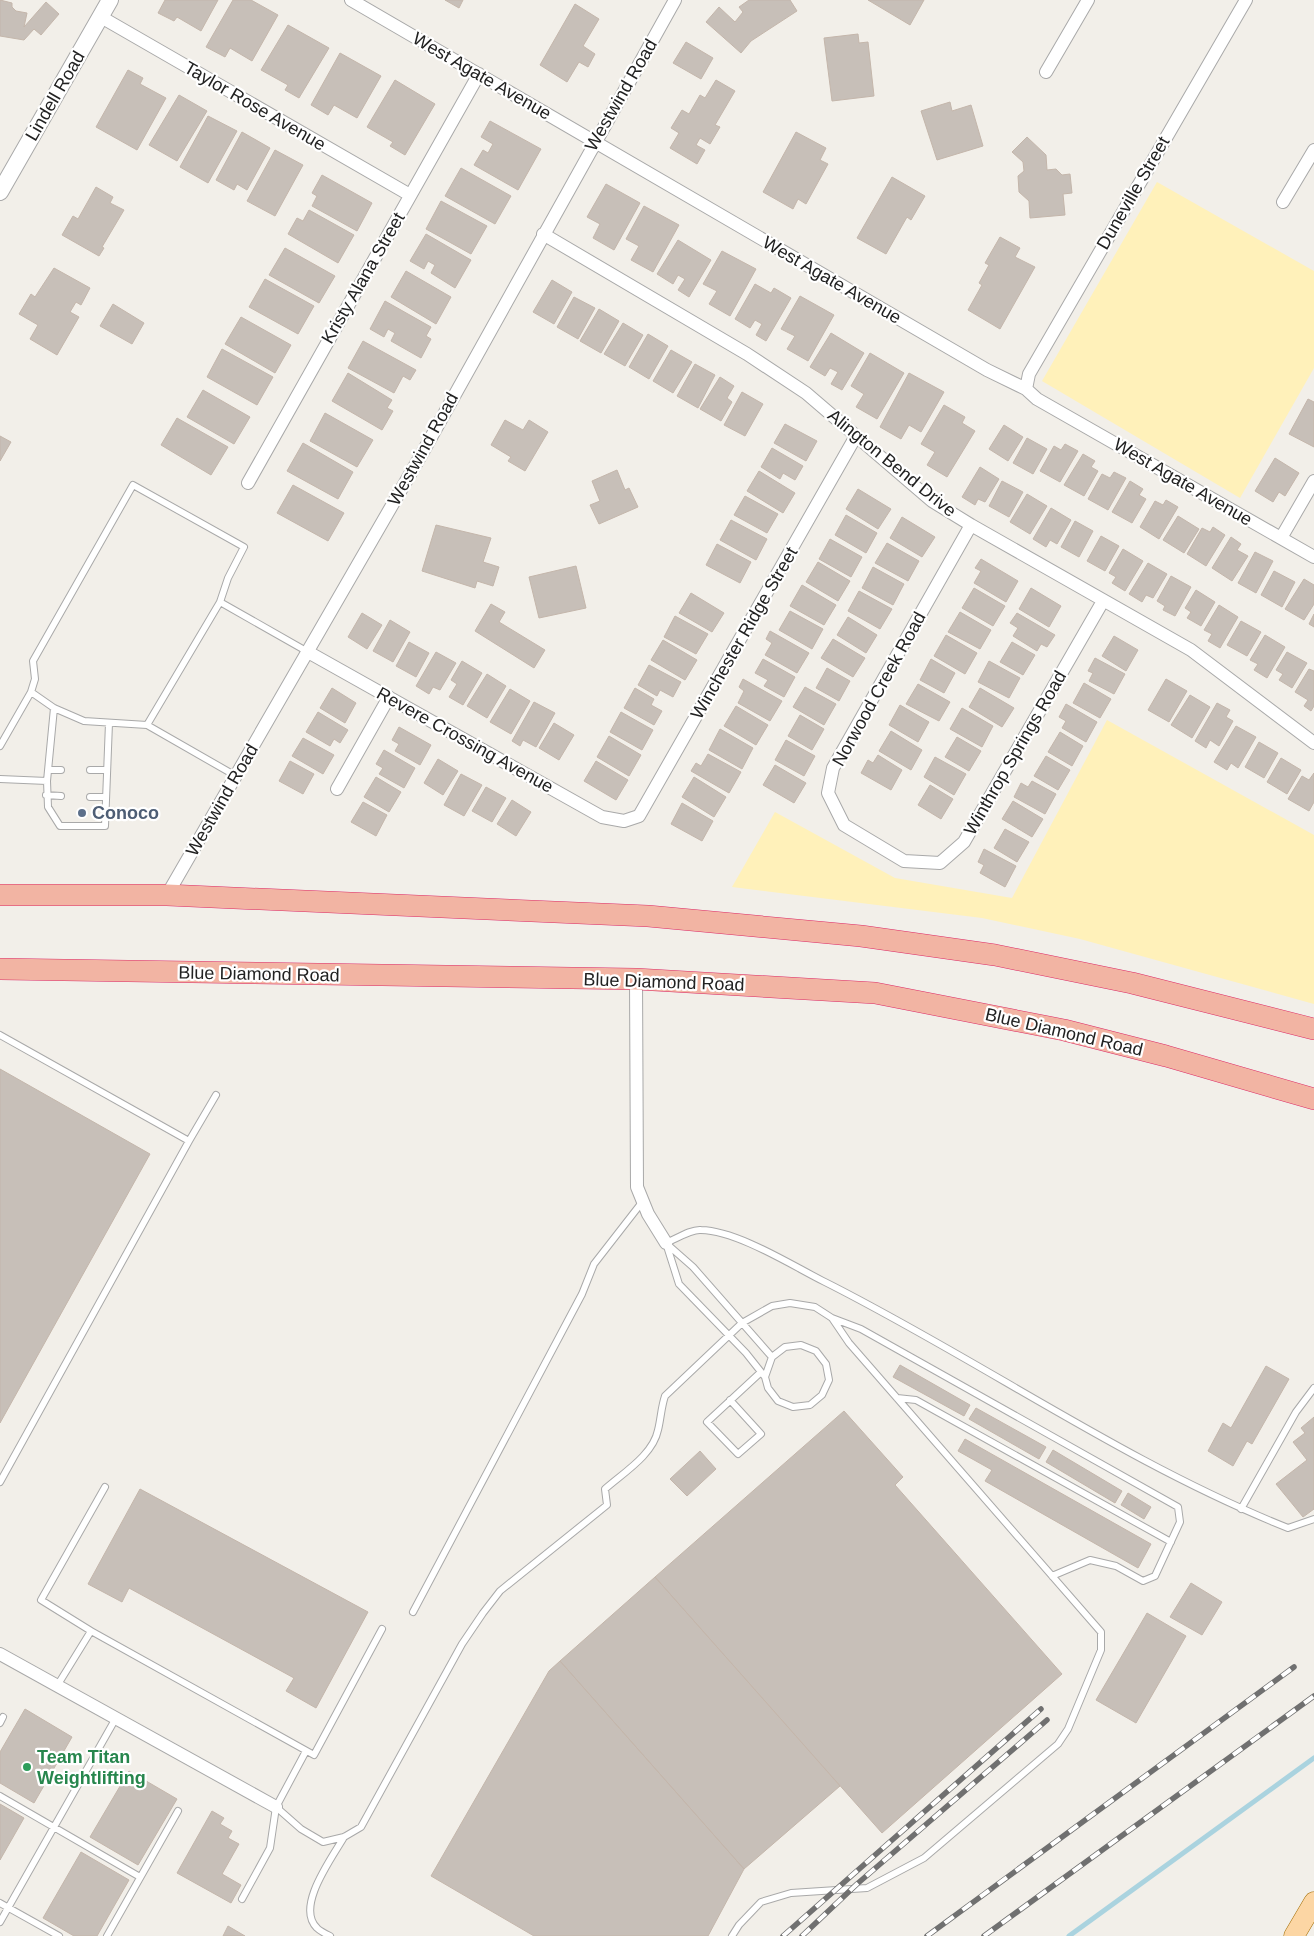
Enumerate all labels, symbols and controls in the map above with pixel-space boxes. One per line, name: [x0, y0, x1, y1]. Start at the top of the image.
street label: West Agate Avenue: [409, 28, 555, 124]
street label: Westwind Road: [581, 36, 661, 154]
street label: Lindell Road: [21, 48, 89, 144]
street label: Taylor Rose Avenue: [181, 57, 329, 155]
street label: Duneville Street: [1093, 133, 1173, 253]
street label: Kristy Alana Street: [317, 209, 409, 347]
street label: West Agate Avenue: [759, 232, 905, 328]
street label: Westwind Road: [384, 389, 462, 509]
street label: Alington Bend Drive: [824, 405, 960, 521]
street label: West Agate Avenue: [1110, 434, 1256, 530]
street label: Winchester Ridge Street: [687, 544, 801, 722]
street label: Norwood Creek Road: [828, 608, 930, 770]
street label: Winthrop Springs Road: [960, 667, 1070, 839]
street label: Revere Crossing Avenue: [373, 683, 557, 797]
street label: Westwind Road: [182, 741, 262, 859]
place label: Conoco: [92, 803, 159, 823]
marker: Conoco: [76, 807, 88, 819]
street label: Blue Diamond Road: [178, 963, 340, 985]
street label: Blue Diamond Road: [583, 969, 745, 995]
street label: Blue Diamond Road: [983, 1004, 1145, 1060]
place label: Team Titan Weightlifting: [37, 1747, 146, 1788]
marker: Team Titan Weightlifting: [21, 1761, 33, 1773]

